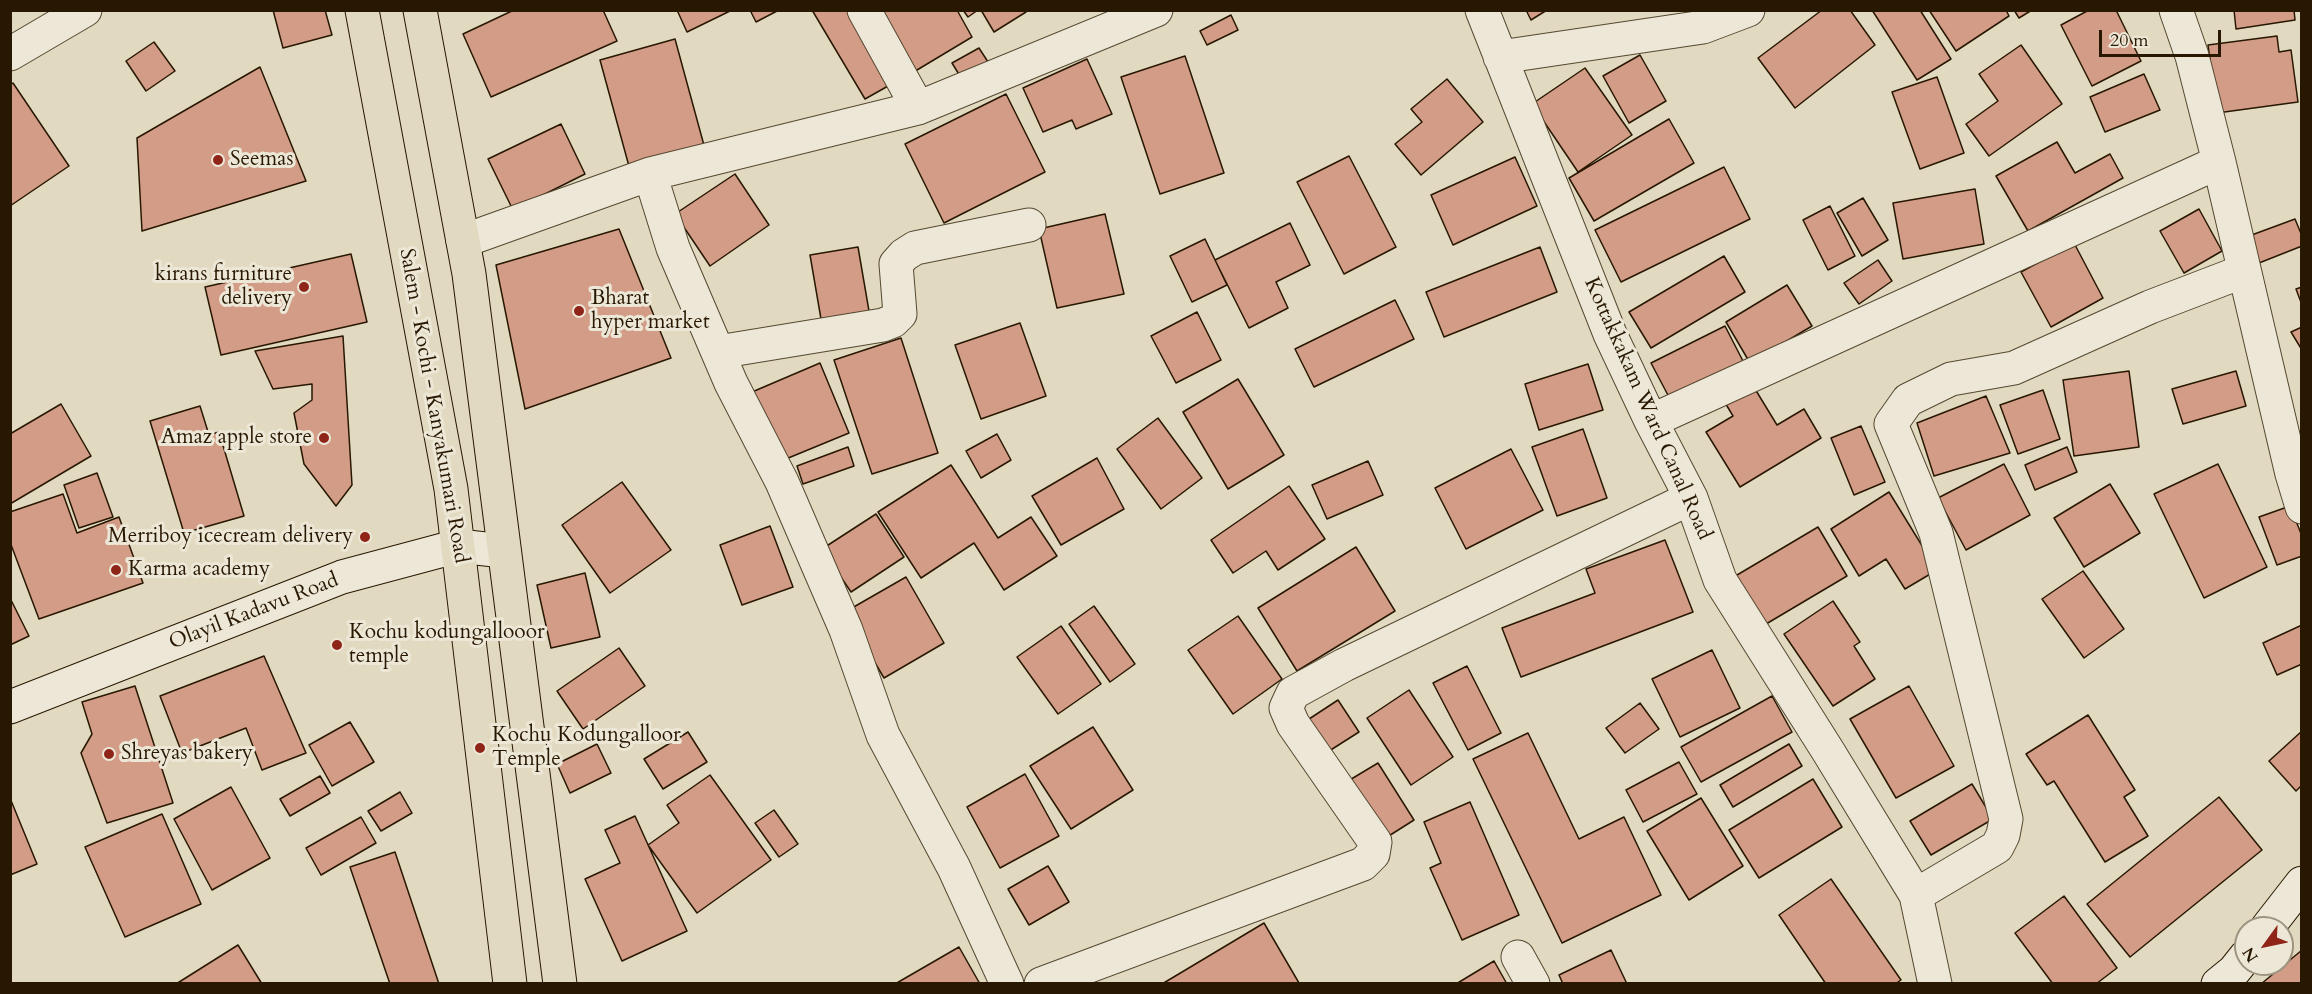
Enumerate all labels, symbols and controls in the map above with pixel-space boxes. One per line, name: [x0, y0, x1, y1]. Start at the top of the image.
scale bar: [2102, 18, 2224, 56]
text: 20 m: [2110, 28, 2149, 53]
place label: Seemas: [230, 147, 293, 173]
marker: Seemas: [211, 153, 225, 167]
street label: Salem - Kochi - Kanyakumari Road: [393, 247, 473, 565]
place label: kirans furniture delivery: [155, 262, 292, 312]
street label: Kottakkakam Ward Canal Road: [1578, 274, 1716, 544]
marker: kirans furniture delivery: [297, 280, 311, 294]
place label: Bharat hyper market: [591, 286, 710, 336]
marker: Bharat hyper market: [572, 304, 586, 318]
place label: Amaz apple store: [161, 425, 312, 451]
marker: Amaz apple store: [317, 431, 331, 445]
place label: Merriboy icecream delivery: [108, 524, 353, 550]
marker: Merriboy icecream delivery: [358, 530, 372, 544]
place label: Karma academy: [128, 557, 270, 583]
marker: Karma academy: [109, 563, 123, 577]
street label: Olayil Kadavu Road: [166, 568, 342, 656]
place label: Kochu kodungallooor temple: [349, 620, 545, 670]
marker: Kochu kodungallooor temple: [330, 638, 344, 652]
place label: Kochu Kodungalloor Temple: [492, 723, 681, 773]
place label: Shreyas bakery: [121, 741, 253, 767]
marker: Kochu Kodungalloor Temple: [473, 741, 487, 755]
marker: Shreyas bakery: [102, 747, 116, 761]
north arrow: [2234, 916, 2294, 976]
text: N: [2238, 943, 2264, 967]

